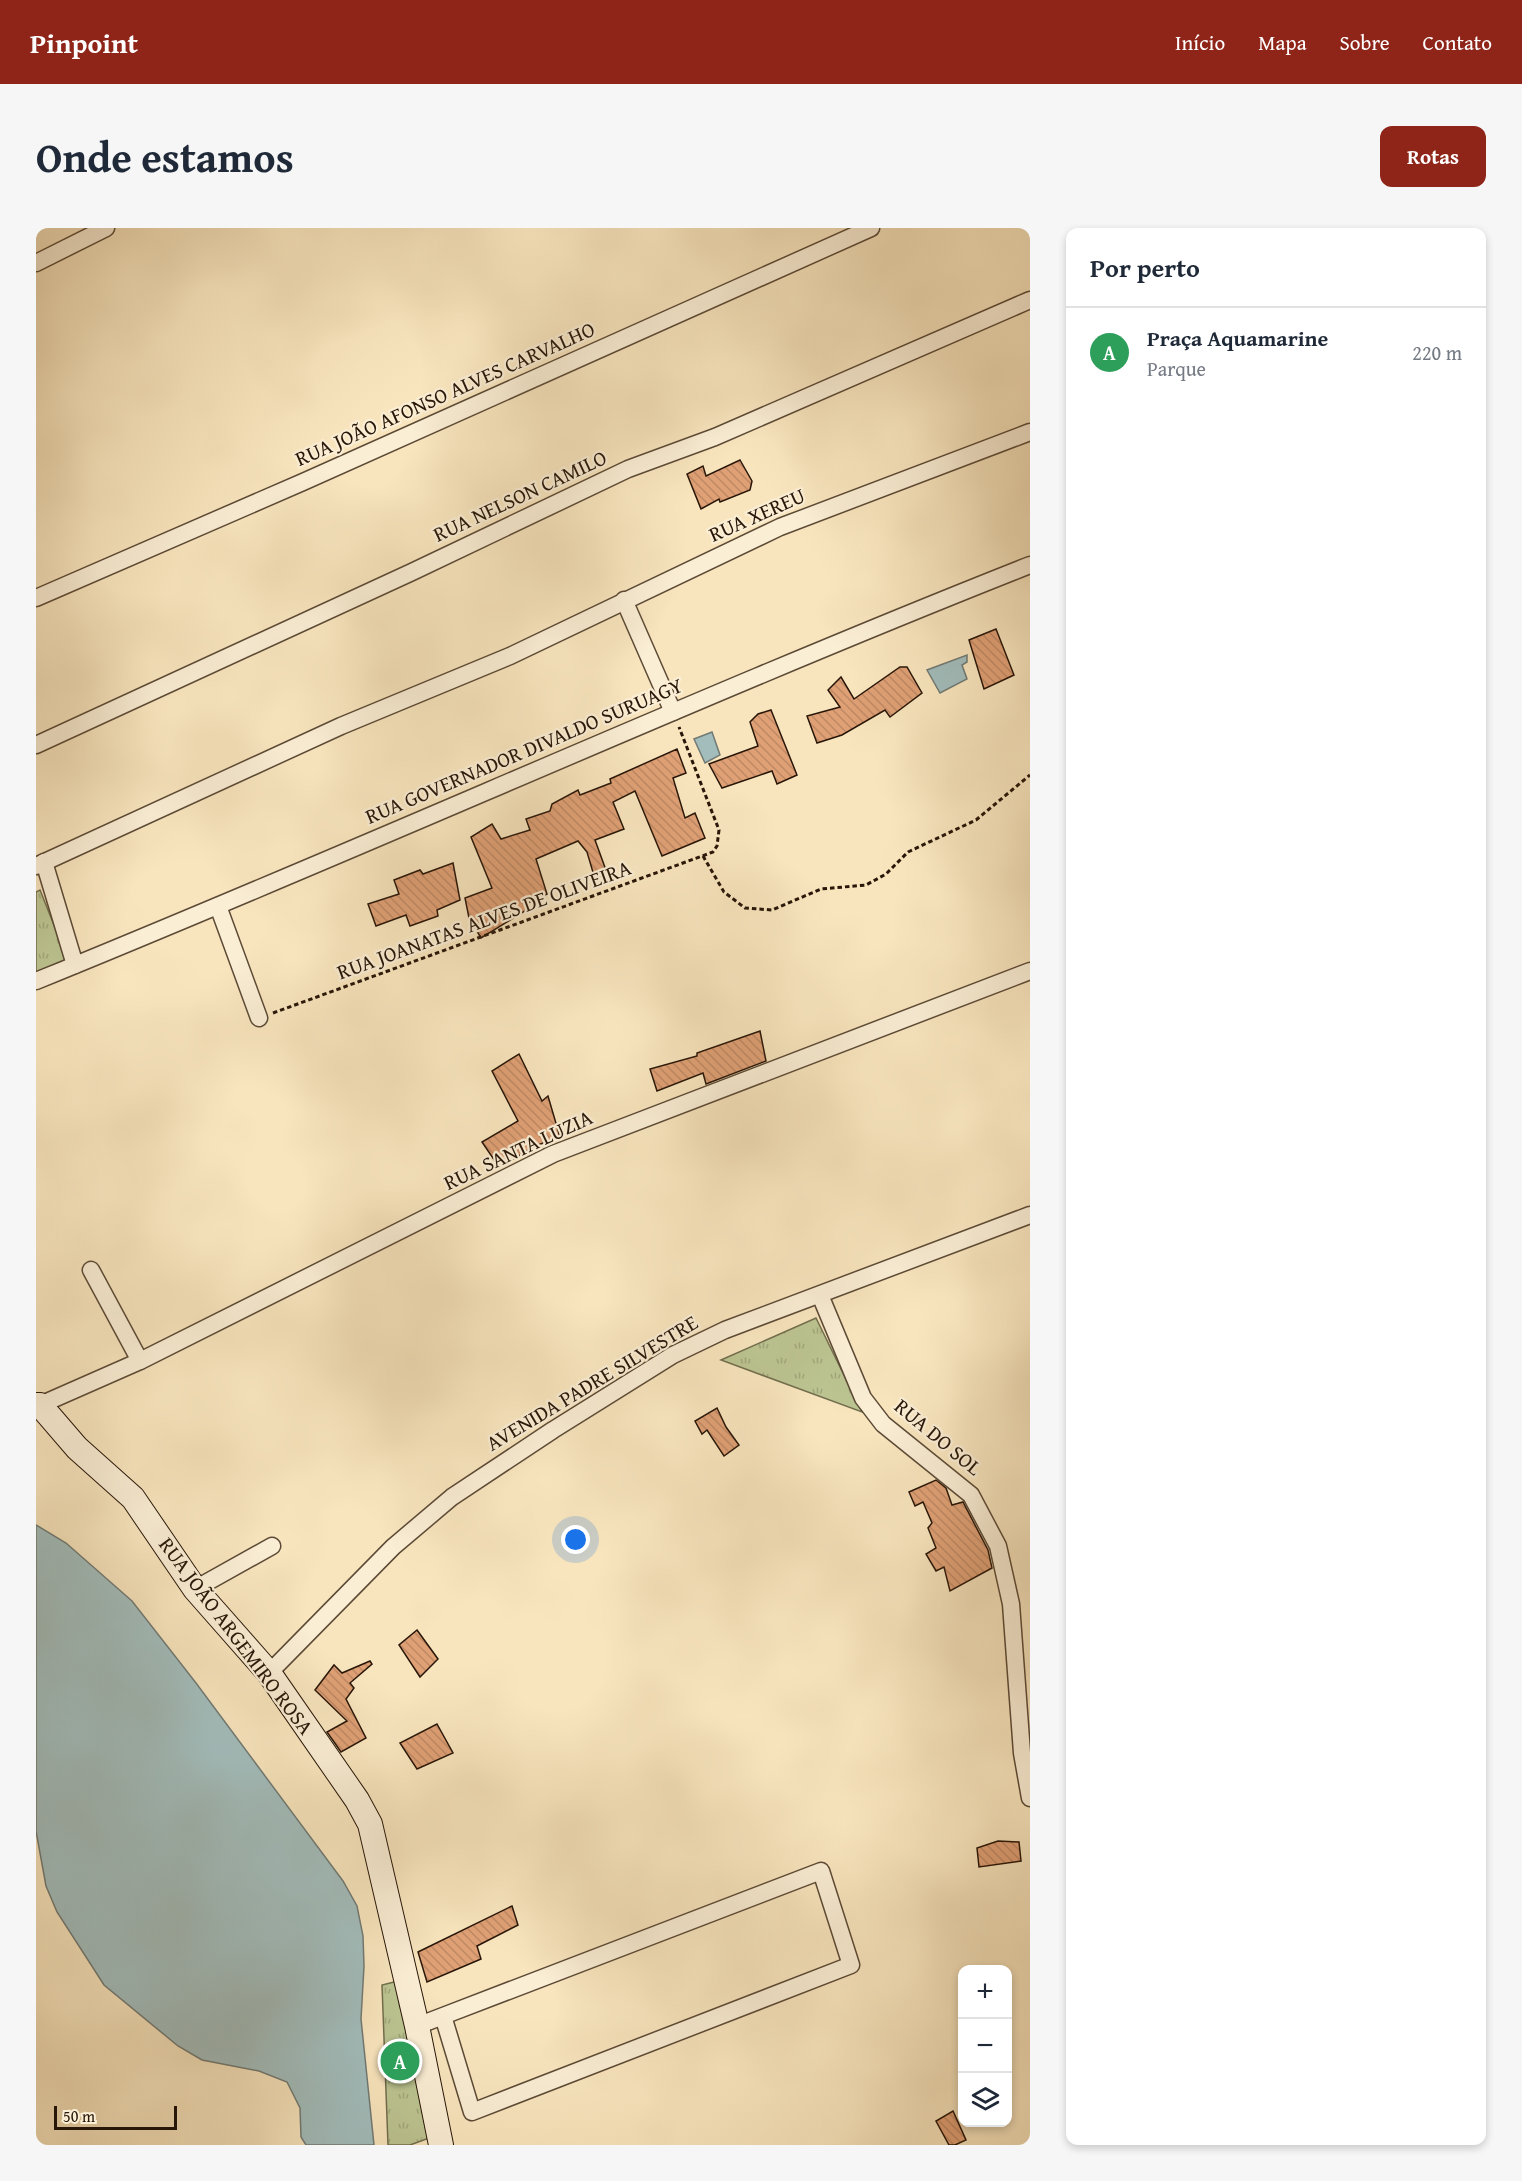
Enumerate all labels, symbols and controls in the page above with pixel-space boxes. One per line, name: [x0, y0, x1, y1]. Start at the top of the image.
text: Pinpoint: [30, 22, 138, 63]
text: Início: [1175, 27, 1225, 58]
text: Mapa: [1258, 27, 1307, 58]
text: Sobre: [1340, 27, 1390, 58]
text: Contato: [1423, 27, 1492, 58]
text: Onde estamos: [36, 126, 294, 187]
button: Rotas: [1380, 126, 1486, 187]
text: Por perto: [1090, 248, 1200, 287]
street label: RUA JOÃO AFONSO ALVES CARVALHO: [290, 313, 600, 474]
text: Praça Aquamarine: [1147, 322, 1328, 354]
text: A: [1103, 338, 1116, 367]
text: 220 m: [1412, 338, 1462, 367]
text: Parque: [1147, 354, 1206, 383]
street label: RUA NELSON CAMILO: [428, 442, 612, 549]
street label: RUA XEREU: [704, 479, 810, 550]
street label: RUA GOVERNADOR DIVALDO SURUAGY: [360, 669, 688, 832]
street label: RUA JOANATAS ALVES DE OLIVEIRA: [332, 852, 635, 987]
street label: RUA SANTA LUZIA: [438, 1101, 598, 1198]
street label: AVENIDA PADRE SILVESTRE: [480, 1307, 704, 1458]
street label: RUA DO SOL: [888, 1391, 989, 1482]
your location: [561, 1525, 590, 1554]
street label: RUA JOÃO ARGEMIRO ROSA: [152, 1530, 321, 1741]
map controls: [958, 1965, 1012, 2127]
button: +: [958, 1965, 1012, 2019]
button: −: [958, 2019, 1012, 2073]
pin: A: [380, 2038, 420, 2084]
button: layers: [958, 2073, 1012, 2127]
scale bar: [54, 2103, 177, 2130]
text: 50 m: [63, 2104, 95, 2128]

